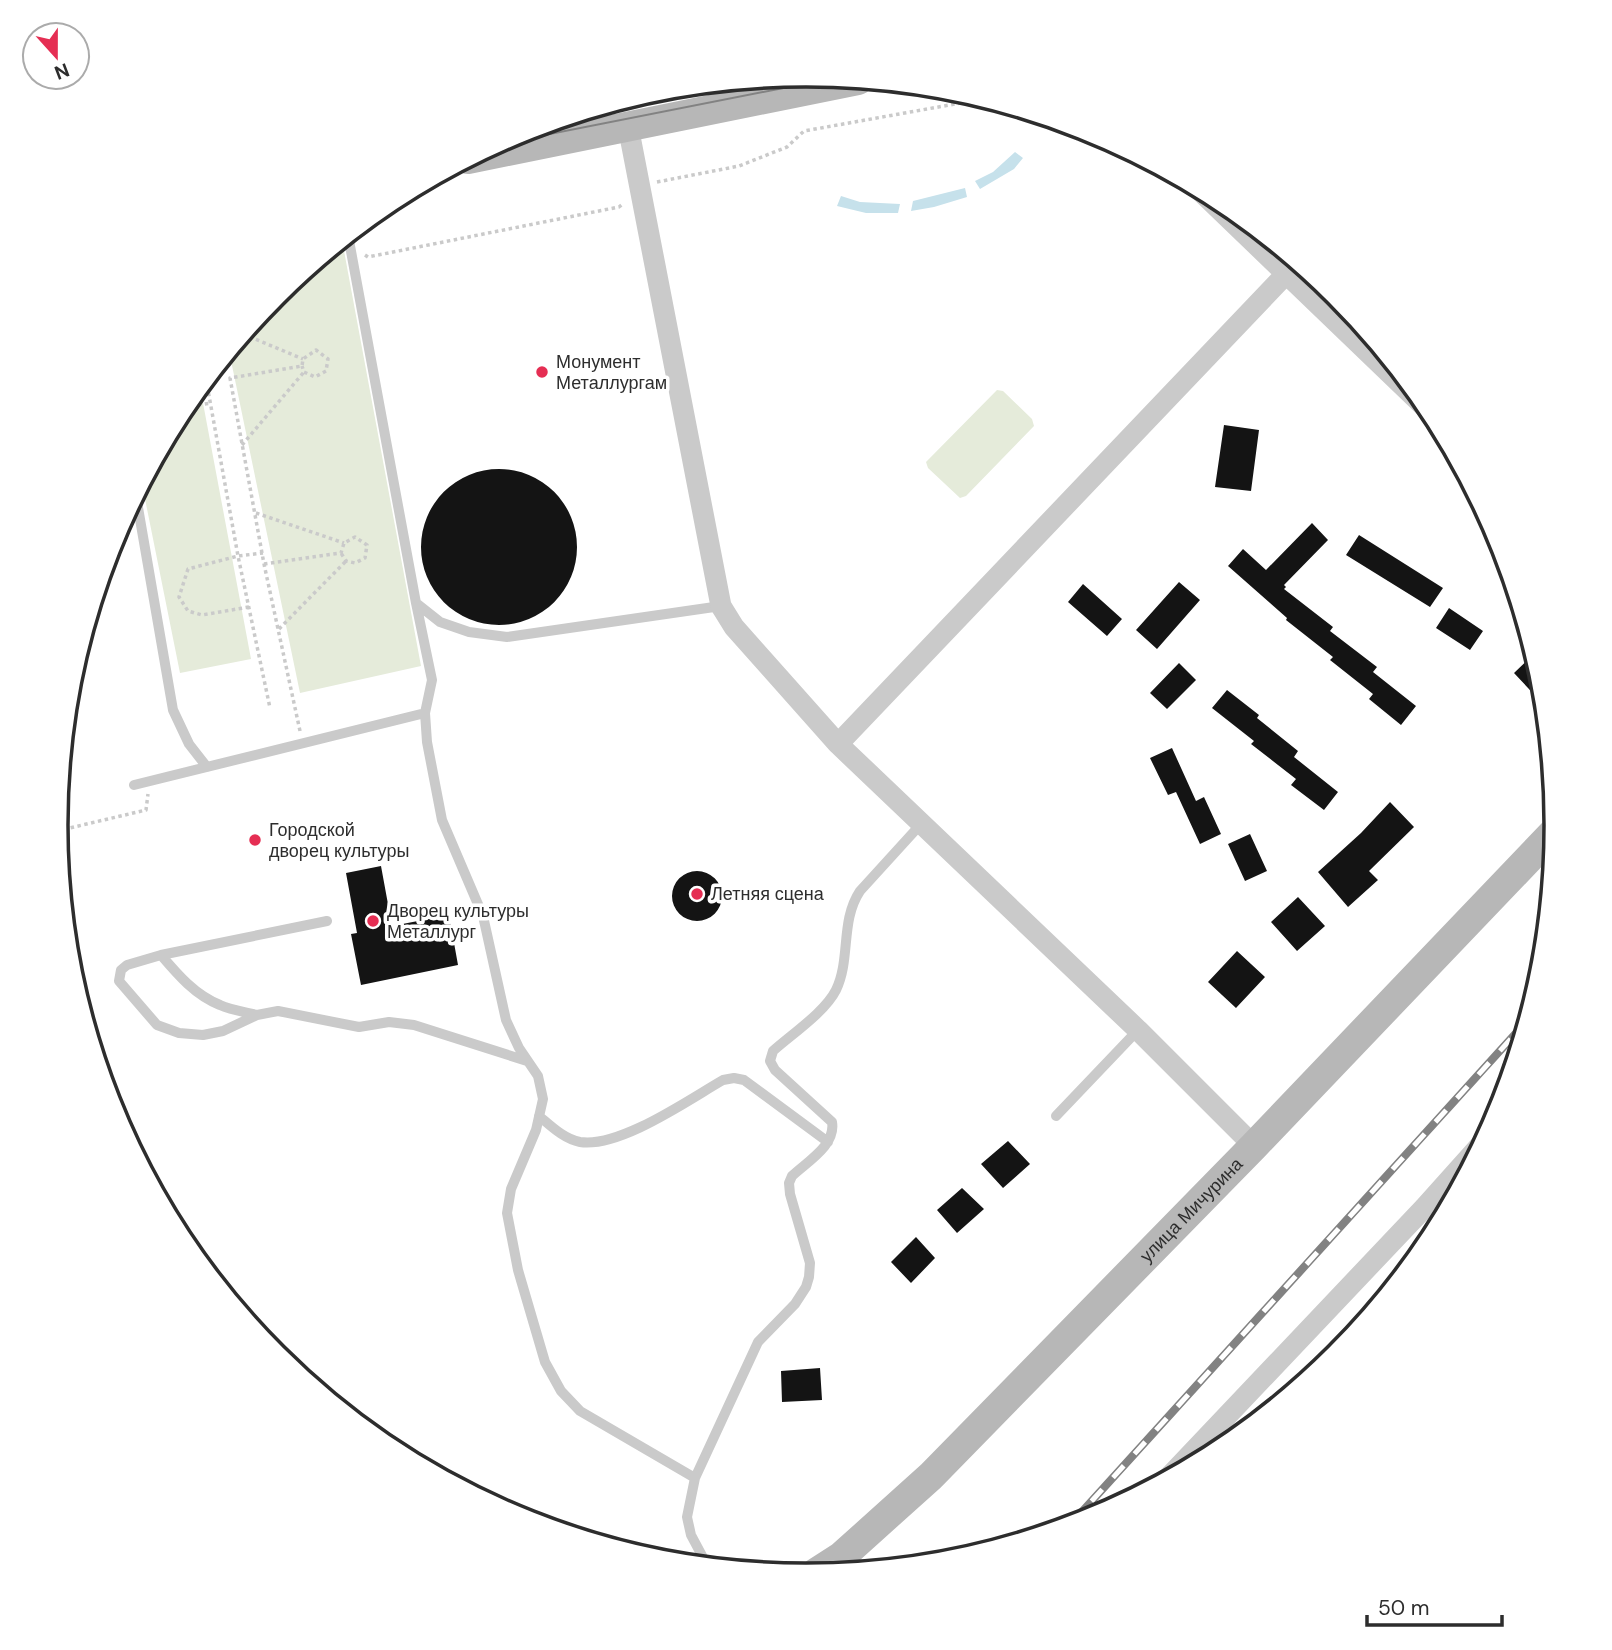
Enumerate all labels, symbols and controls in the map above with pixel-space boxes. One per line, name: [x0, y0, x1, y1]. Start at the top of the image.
north arrow: [21, 21, 91, 91]
text: N: [51, 57, 73, 86]
place label: Монумент Металлургам: [556, 350, 667, 395]
marker: Монумент Металлургам: [534, 364, 550, 380]
place label: Городской дворец культуры: [269, 818, 409, 863]
marker: Городской дворец культуры: [247, 832, 263, 848]
place label: Летняя сцена: [711, 882, 825, 906]
marker: Летняя сцена: [689, 886, 705, 902]
place label: Дворец культуры Металлург: [387, 899, 529, 944]
marker: Дворец культуры Металлург: [365, 913, 381, 929]
street label: улица Мичурина: [1135, 1152, 1249, 1268]
scale bar: [1367, 1584, 1502, 1628]
text: 50 m: [1378, 1594, 1429, 1622]

